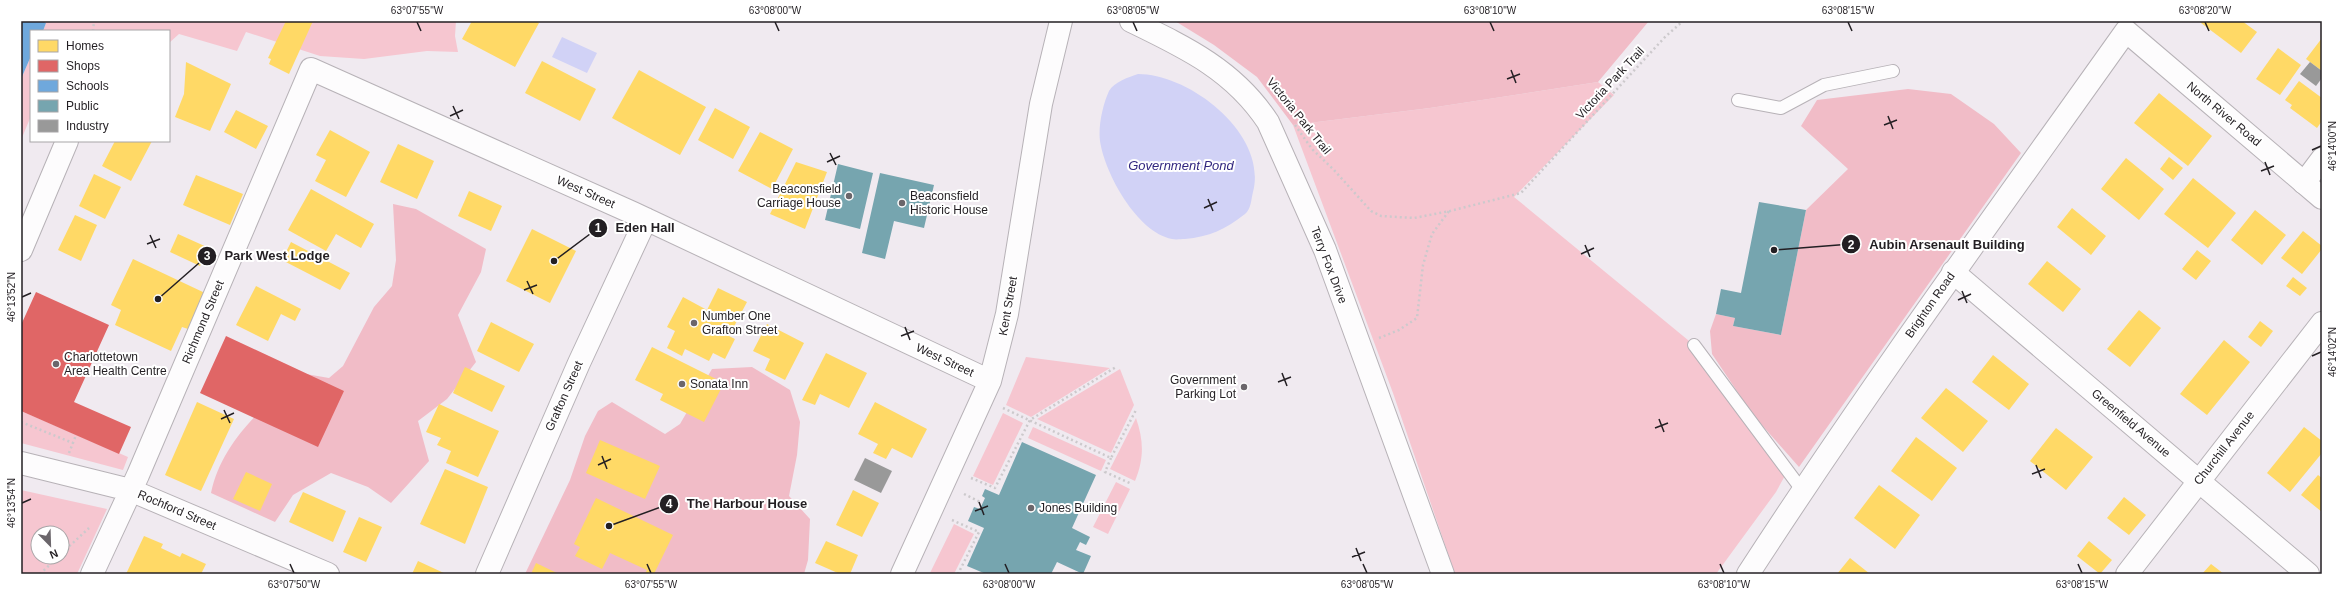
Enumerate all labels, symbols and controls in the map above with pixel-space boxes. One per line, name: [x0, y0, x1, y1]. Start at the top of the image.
text: 63°07'55"W: [391, 5, 444, 16]
text: 63°08'00"W: [749, 5, 802, 16]
text: 63°08'05"W: [1107, 5, 1160, 16]
text: 63°08'10"W: [1464, 5, 1517, 16]
text: 63°08'15"W: [1822, 5, 1875, 16]
text: 63°08'20"W: [2179, 5, 2232, 16]
legend: [30, 30, 170, 142]
text: Homes: [66, 39, 104, 53]
street label: Victoria Park Trail: [1573, 44, 1647, 122]
text: Shops: [66, 59, 100, 73]
street label: Victoria Park Trail: [1264, 75, 1334, 157]
text: Schools: [66, 79, 109, 93]
street label: North River Road: [2184, 79, 2264, 149]
text: Public: [66, 99, 99, 113]
text: Industry: [66, 119, 109, 133]
text: 46°14'00"N: [2327, 121, 2338, 171]
water label: Government Pond: [1128, 158, 1235, 173]
street label: West Street: [555, 173, 618, 211]
place label: Beaconsfield Carriage House: [757, 182, 841, 210]
place label: Beaconsfield Historic House: [910, 189, 988, 217]
marker: Beaconsfield Carriage House: [844, 191, 854, 201]
marker: Beaconsfield Historic House: [897, 198, 907, 208]
callout: Eden Hall: [588, 215, 683, 240]
text: Eden Hall: [615, 220, 675, 235]
text: 1: [595, 221, 602, 235]
street label: Terry Fox Drive: [1308, 225, 1350, 306]
callout: Aubin Arsenault Building: [1841, 232, 2033, 257]
text: Aubin Arsenault Building: [1869, 237, 2025, 252]
text: 2: [1848, 238, 1855, 252]
callout: Park West Lodge: [197, 243, 338, 268]
text: Park West Lodge: [224, 248, 330, 263]
text: 3: [204, 249, 211, 263]
street label: Brighton Road: [1902, 270, 1958, 340]
text: 46°13'52"N: [6, 272, 17, 322]
street label: Kent Street: [996, 275, 1020, 337]
street label: Richmond Street: [179, 278, 227, 366]
place label: Number One Grafton Street: [702, 309, 778, 337]
marker: Number One Grafton Street: [689, 318, 699, 328]
text: 46°14'02"N: [2327, 327, 2338, 377]
street label: West Street: [914, 340, 977, 380]
place label: Charlottetown Area Health Centre: [64, 350, 167, 378]
street label: Grafton Street: [542, 358, 586, 433]
marker: Charlottetown Area Health Centre: [51, 359, 61, 369]
place label: Government Parking Lot: [1170, 373, 1237, 401]
place label: Sonata Inn: [690, 377, 748, 391]
marker: Sonata Inn: [677, 379, 687, 389]
marker: Government Parking Lot: [1239, 382, 1249, 392]
street label: Greenfield Avenue: [2089, 386, 2173, 460]
street label: Churchill Avenue: [2191, 408, 2257, 488]
text: 46°13'54"N: [6, 478, 17, 528]
street label: Rochford Street: [136, 487, 219, 533]
callout: The Harbour House: [659, 491, 816, 516]
text: The Harbour House: [687, 496, 807, 511]
text: 4: [666, 497, 673, 511]
place label: Jones Building: [1039, 501, 1117, 515]
marker: Jones Building: [1026, 503, 1036, 513]
north arrow: [30, 525, 70, 565]
text: N: [48, 547, 60, 561]
text: 63°07'50"W: [268, 579, 321, 590]
text: 63°07'55"W: [625, 579, 678, 590]
text: 63°08'00"W: [983, 579, 1036, 590]
text: 63°08'05"W: [1341, 579, 1394, 590]
text: 63°08'10"W: [1698, 579, 1751, 590]
text: 63°08'15"W: [2056, 579, 2109, 590]

